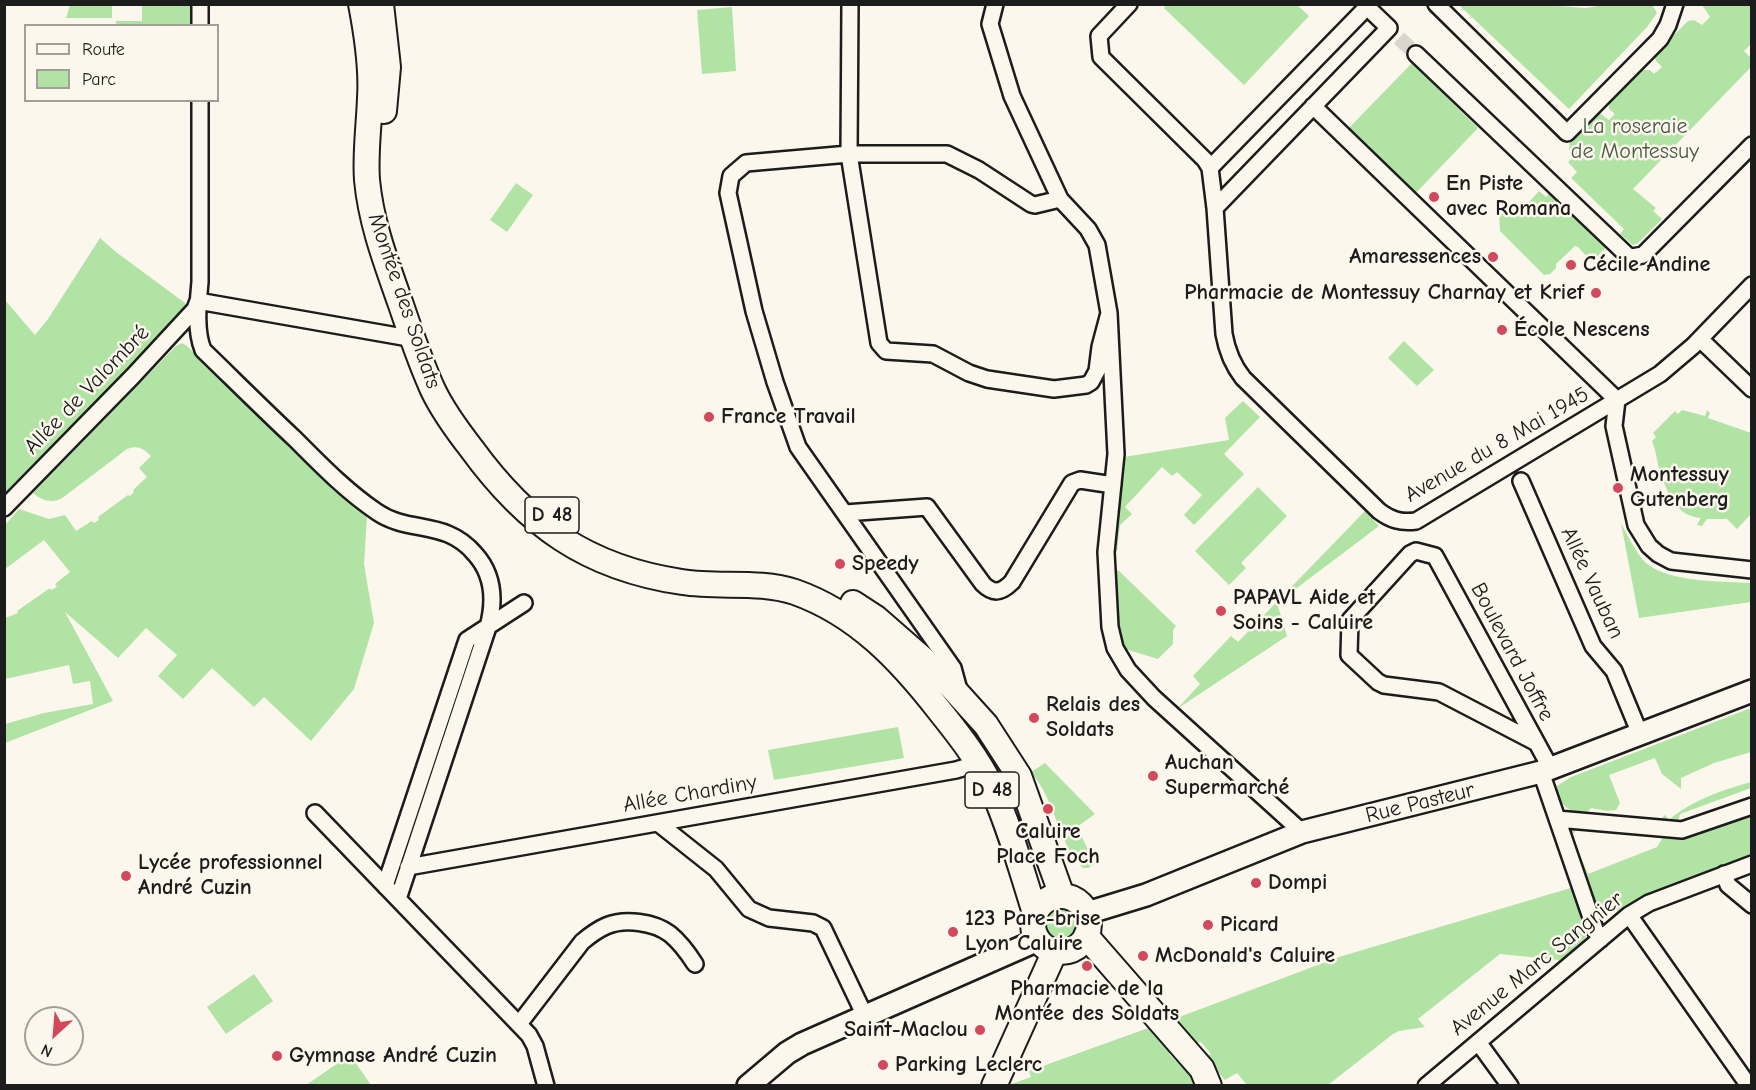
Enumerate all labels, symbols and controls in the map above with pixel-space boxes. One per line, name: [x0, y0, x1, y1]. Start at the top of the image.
legend: [24, 24, 219, 102]
text: Route: [82, 39, 125, 60]
text: Parc: [82, 69, 116, 90]
park label: La roseraie de Montessuy: [1571, 114, 1699, 166]
place label: En Piste avec Romana: [1446, 171, 1571, 222]
marker: En Piste avec Romana: [1427, 190, 1441, 204]
street label: Montée des Soldats: [362, 210, 446, 392]
place label: Amaressences: [1349, 244, 1481, 270]
marker: Amaressences: [1486, 250, 1500, 264]
place label: Cécile Andine: [1583, 252, 1710, 278]
marker: Cécile Andine: [1564, 258, 1578, 272]
place label: Pharmacie de Montessuy Charnay et Krief: [1184, 280, 1584, 306]
marker: Pharmacie de Montessuy Charnay et Krief: [1589, 286, 1603, 300]
place label: École Nescens: [1514, 317, 1650, 343]
street label: Allée de Valombré: [19, 320, 155, 460]
marker: École Nescens: [1495, 323, 1509, 337]
street label: Avenue du 8 Mai 1945: [1400, 381, 1594, 509]
place label: France Travail: [721, 404, 856, 430]
marker: France Travail: [702, 410, 716, 424]
place label: Montessuy Gutenberg: [1630, 462, 1729, 514]
marker: Montessuy Gutenberg: [1611, 481, 1625, 495]
road number: D 48: [525, 497, 579, 533]
street label: Allée Vauban: [1555, 523, 1629, 643]
place label: Speedy: [852, 551, 919, 577]
marker: Speedy: [833, 557, 847, 571]
street label: Boulevard Joffre: [1464, 578, 1560, 726]
place label: PAPAVL Aide et Soins - Caluire: [1233, 585, 1375, 636]
marker: PAPAVL Aide et Soins - Caluire: [1214, 604, 1228, 618]
place label: Relais des Soldats: [1046, 692, 1140, 744]
marker: Relais des Soldats: [1027, 711, 1041, 725]
place label: Auchan Supermarché: [1165, 750, 1289, 802]
street label: Allée Chardiny: [621, 769, 759, 819]
marker: Auchan Supermarché: [1146, 769, 1160, 783]
road number: D 48: [965, 772, 1019, 808]
street label: Rue Pasteur: [1363, 777, 1477, 829]
marker: Caluire Place Foch: [1041, 802, 1055, 816]
place label: Caluire Place Foch: [996, 819, 1100, 870]
place label: Lycée professionnel André Cuzin: [138, 850, 323, 902]
marker: Lycée professionnel André Cuzin: [119, 869, 133, 883]
place label: Dompi: [1268, 870, 1327, 896]
marker: Dompi: [1249, 876, 1263, 890]
street label: Avenue Marc Sangnier: [1445, 886, 1629, 1042]
place label: 123 Pare-brise Lyon Caluire: [965, 906, 1101, 957]
place label: Picard: [1220, 912, 1279, 938]
marker: Picard: [1201, 918, 1215, 932]
marker: 123 Pare-brise Lyon Caluire: [946, 925, 960, 939]
place label: McDonald's Caluire: [1155, 943, 1335, 969]
marker: McDonald's Caluire: [1136, 949, 1150, 963]
marker: Pharmacie de la Montée des Soldats: [1080, 959, 1094, 973]
place label: Pharmacie de la Montée des Soldats: [995, 976, 1179, 1028]
north arrow: [24, 1006, 84, 1066]
place label: Saint-Maclou: [844, 1017, 968, 1043]
marker: Saint-Maclou: [973, 1023, 987, 1037]
text: N: [38, 1040, 56, 1061]
place label: Gymnase André Cuzin: [289, 1043, 497, 1069]
marker: Gymnase André Cuzin: [270, 1049, 284, 1063]
place label: Parking Leclerc: [895, 1052, 1042, 1078]
marker: Parking Leclerc: [876, 1058, 890, 1072]

